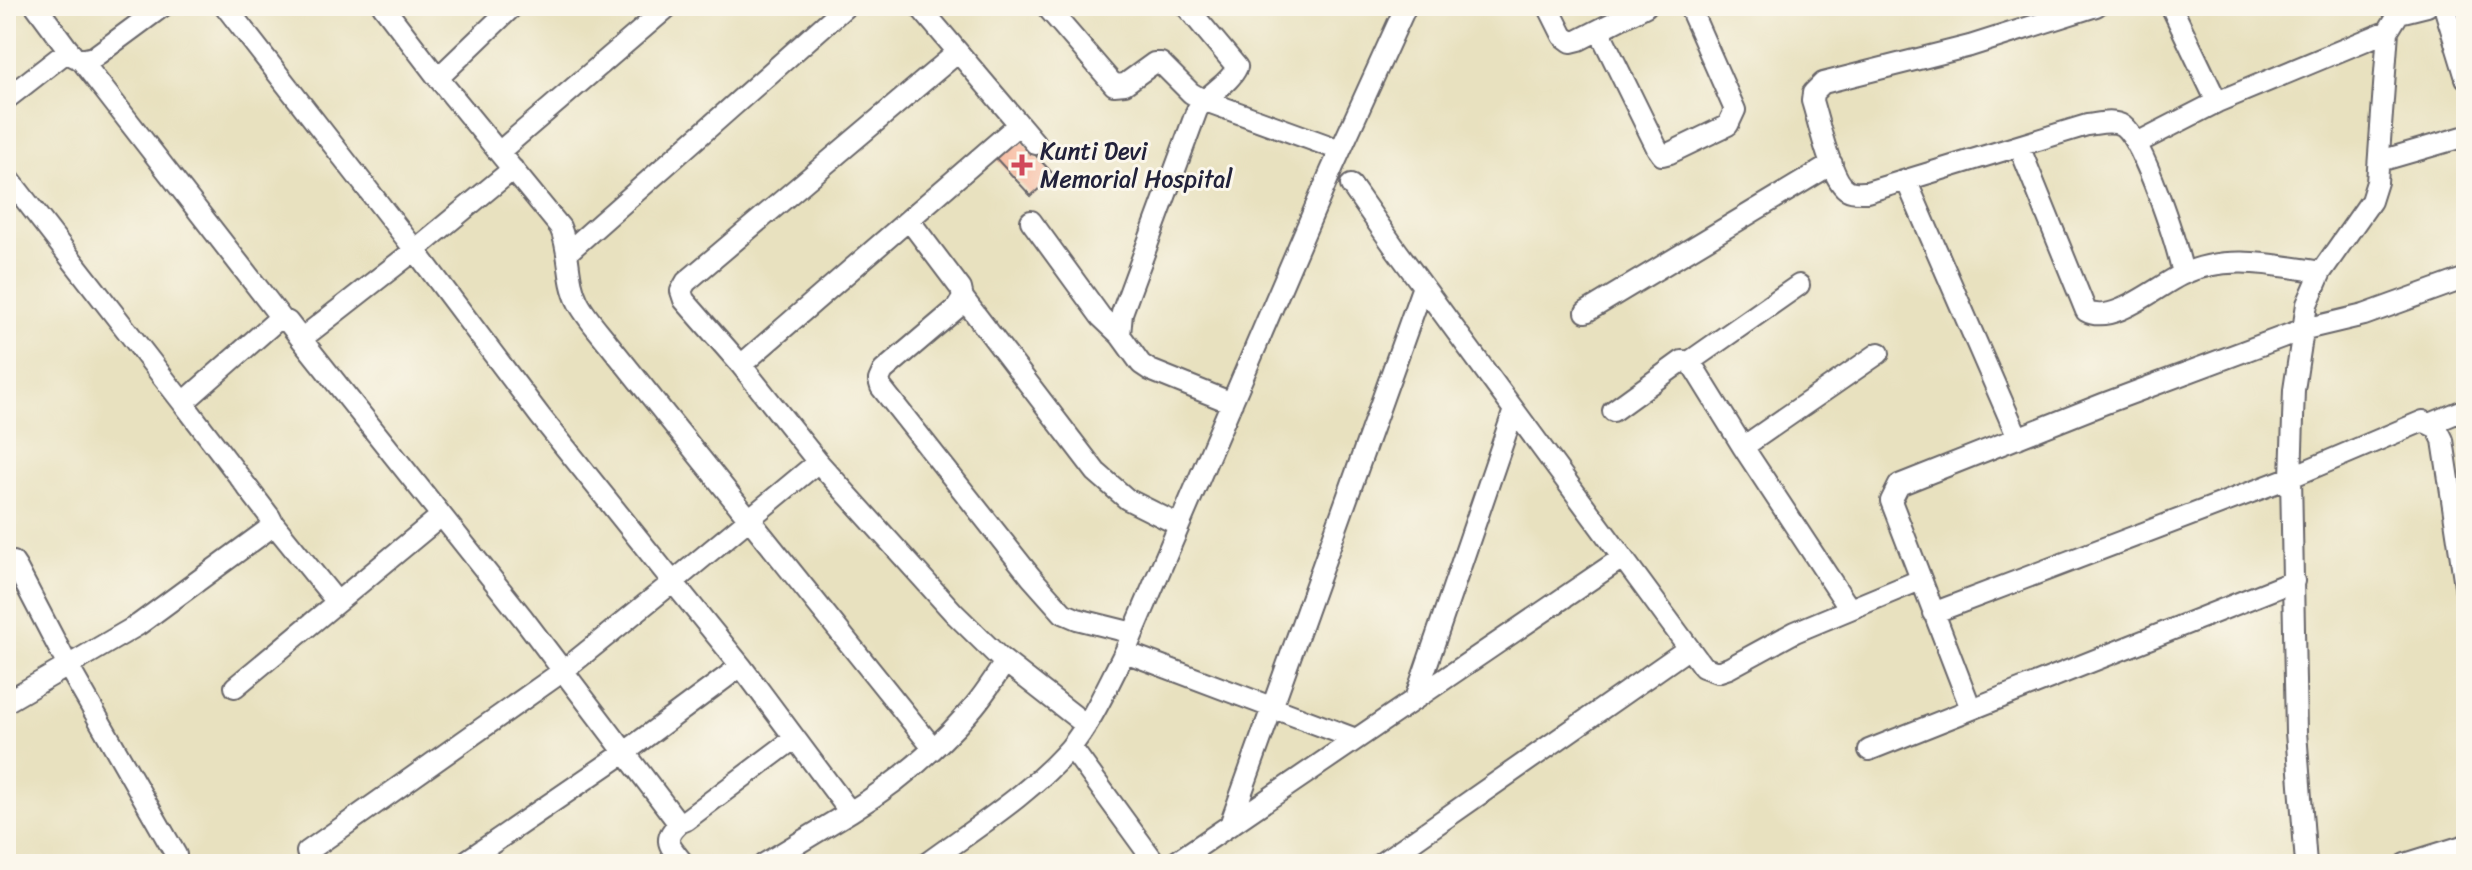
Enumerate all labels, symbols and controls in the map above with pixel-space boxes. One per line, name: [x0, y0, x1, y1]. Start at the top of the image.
place label: Kunti Devi Memorial Hospital: [1040, 130, 1233, 200]
marker: Kunti Devi Memorial Hospital: [1011, 154, 1033, 176]

